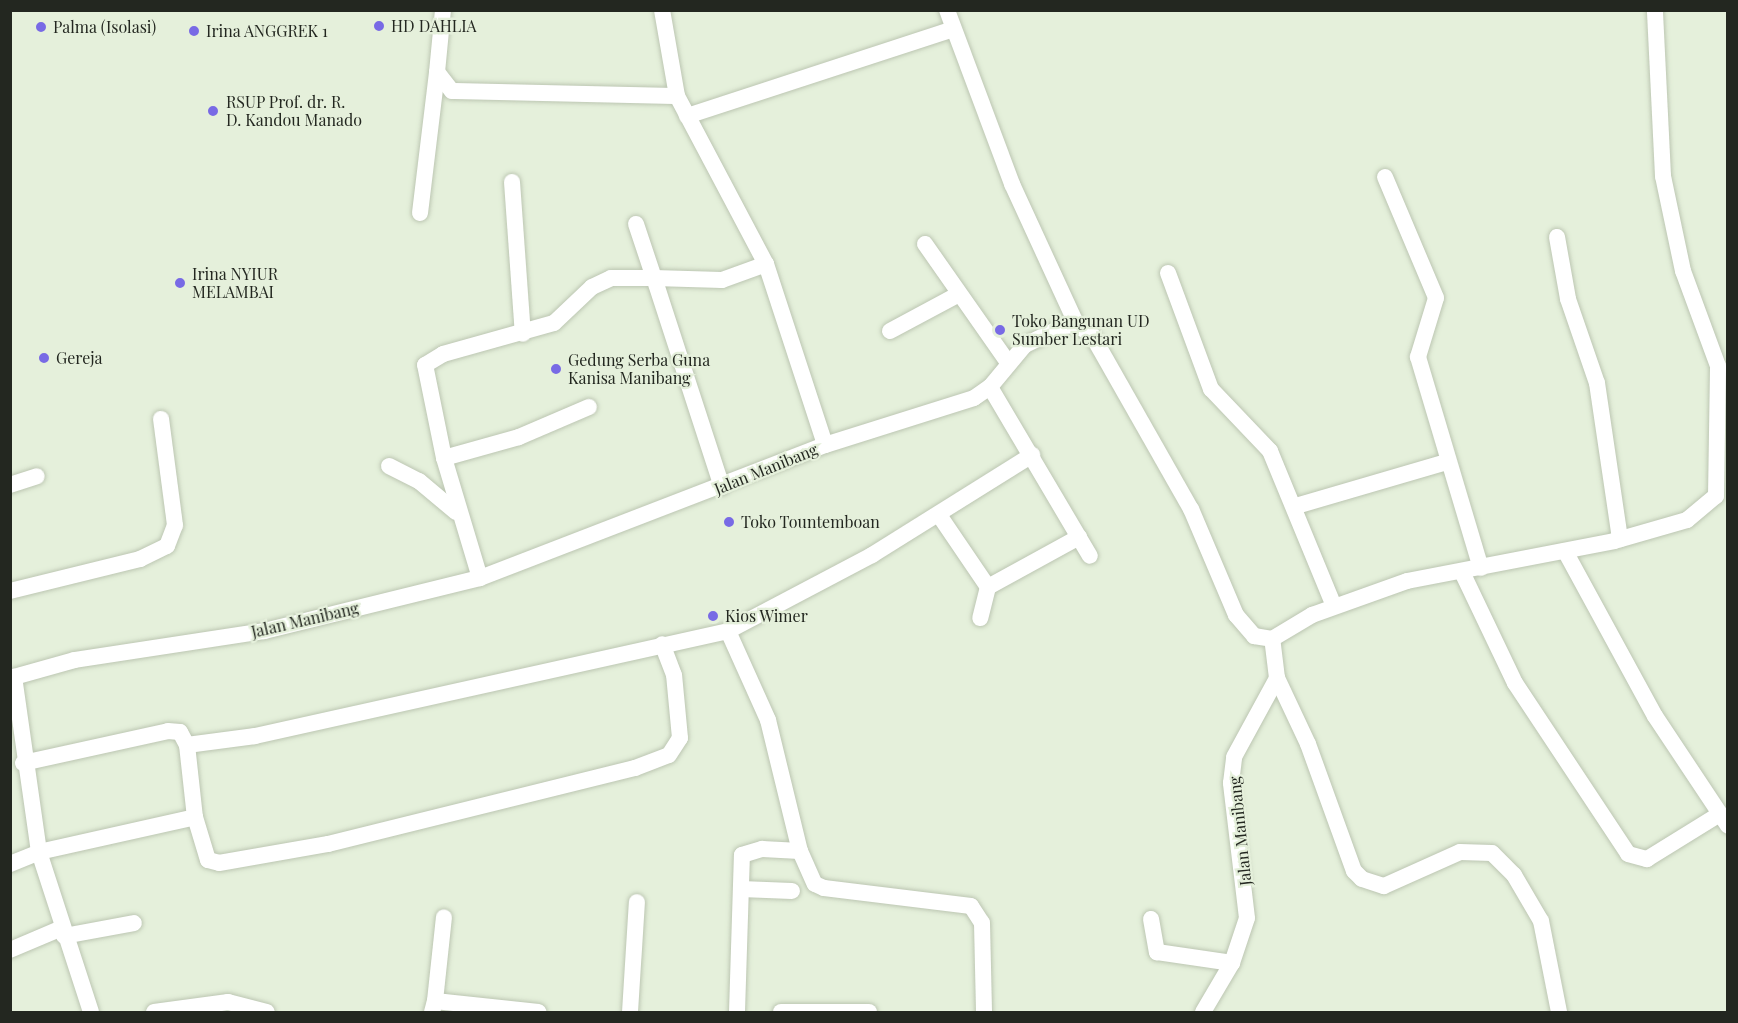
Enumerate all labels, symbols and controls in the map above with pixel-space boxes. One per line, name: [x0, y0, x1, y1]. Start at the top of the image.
place label: HD DAHLIA: [391, 16, 477, 36]
place label: Palma (Isolasi): [53, 17, 156, 37]
marker: HD DAHLIA: [372, 19, 386, 33]
marker: Palma (Isolasi): [34, 20, 48, 34]
place label: Irina ANGGREK 1: [206, 21, 329, 41]
marker: Irina ANGGREK 1: [187, 24, 201, 38]
place label: RSUP Prof. dr. R. D. Kandou Manado: [226, 92, 362, 130]
marker: RSUP Prof. dr. R. D. Kandou Manado: [204, 102, 222, 120]
place label: Irina NYIUR MELAMBAI: [192, 264, 278, 302]
marker: Irina NYIUR MELAMBAI: [173, 276, 187, 290]
place label: Toko Bangunan UD Sumber Lestari: [1012, 311, 1150, 349]
marker: Toko Bangunan UD Sumber Lestari: [993, 323, 1007, 337]
place label: Gereja: [56, 348, 102, 368]
place label: Gedung Serba Guna Kanisa Manibang: [568, 350, 710, 388]
marker: Gereja: [37, 351, 51, 365]
marker: Gedung Serba Guna Kanisa Manibang: [549, 362, 563, 376]
street label: Jalan Manibang: [712, 440, 820, 498]
place label: Toko Tountemboan: [741, 512, 880, 532]
marker: Toko Tountemboan: [722, 515, 736, 529]
street label: Jalan Manibang: [249, 598, 361, 642]
place label: Kios Wimer: [725, 606, 808, 626]
marker: Kios Wimer: [706, 609, 720, 623]
street label: Jalan Manibang: [1225, 775, 1255, 887]

